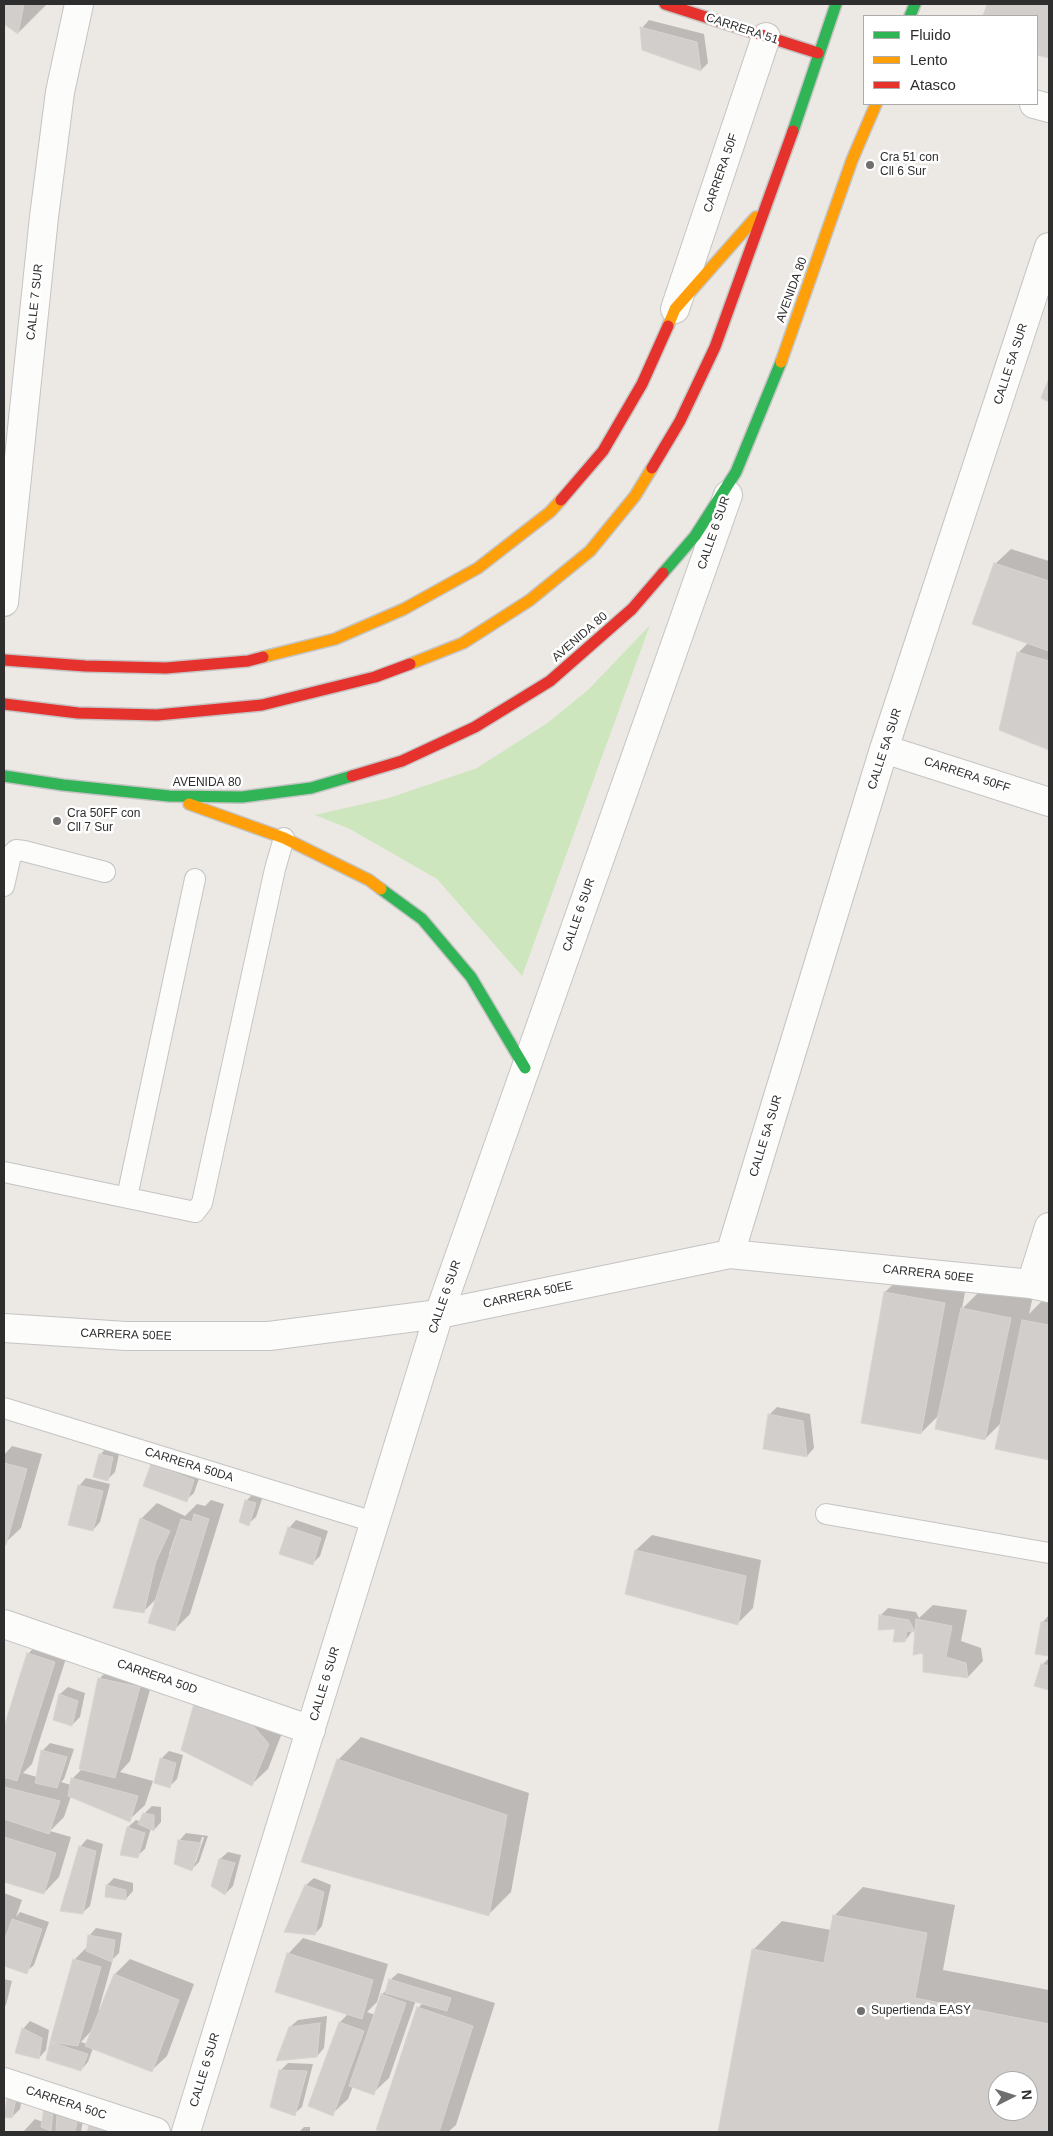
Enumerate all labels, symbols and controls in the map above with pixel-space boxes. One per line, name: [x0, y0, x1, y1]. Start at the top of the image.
street label: CARRERA 51: [704, 11, 780, 47]
legend: [863, 15, 1038, 105]
text: Fluido: [910, 26, 951, 43]
text: Lento: [910, 51, 948, 68]
text: Atasco: [910, 76, 956, 93]
street label: CARRERA 50F: [701, 132, 741, 214]
place label: Cra 51 con Cll 6 Sur: [880, 151, 939, 179]
marker: Cra 51 con Cll 6 Sur: [864, 159, 876, 171]
street label: AVENIDA 80: [774, 255, 810, 325]
street label: CALLE 7 SUR: [24, 263, 46, 341]
street label: CALLE 5A SUR: [991, 321, 1031, 407]
street label: CALLE 6 SUR: [695, 494, 733, 572]
street label: AVENIDA 80: [549, 609, 611, 665]
street label: CALLE 5A SUR: [865, 706, 905, 792]
street label: CARRERA 50FF: [922, 754, 1012, 796]
street label: AVENIDA 80: [173, 776, 241, 790]
place label: Cra 50FF con Cll 7 Sur: [67, 807, 140, 835]
marker: Cra 50FF con Cll 7 Sur: [51, 815, 63, 827]
street label: CALLE 6 SUR: [560, 876, 598, 954]
street label: CALLE 5A SUR: [747, 1093, 785, 1179]
street label: CALLE 6 SUR: [426, 1258, 464, 1336]
street label: CARRERA 50EE: [882, 1262, 974, 1286]
street label: CARRERA 50EE: [482, 1278, 574, 1312]
street label: CARRERA 50EE: [80, 1326, 172, 1344]
street label: CARRERA 50DA: [143, 1445, 235, 1485]
street label: CALLE 6 SUR: [307, 1645, 343, 1723]
street label: CARRERA 50D: [115, 1657, 199, 1697]
place label: Supertienda EASY: [871, 2004, 971, 2018]
marker: Supertienda EASY: [855, 2005, 867, 2017]
street label: CALLE 6 SUR: [187, 2031, 223, 2109]
north arrow: [988, 2071, 1038, 2121]
street label: CARRERA 50C: [24, 2083, 108, 2123]
text: N: [1019, 2089, 1035, 2101]

